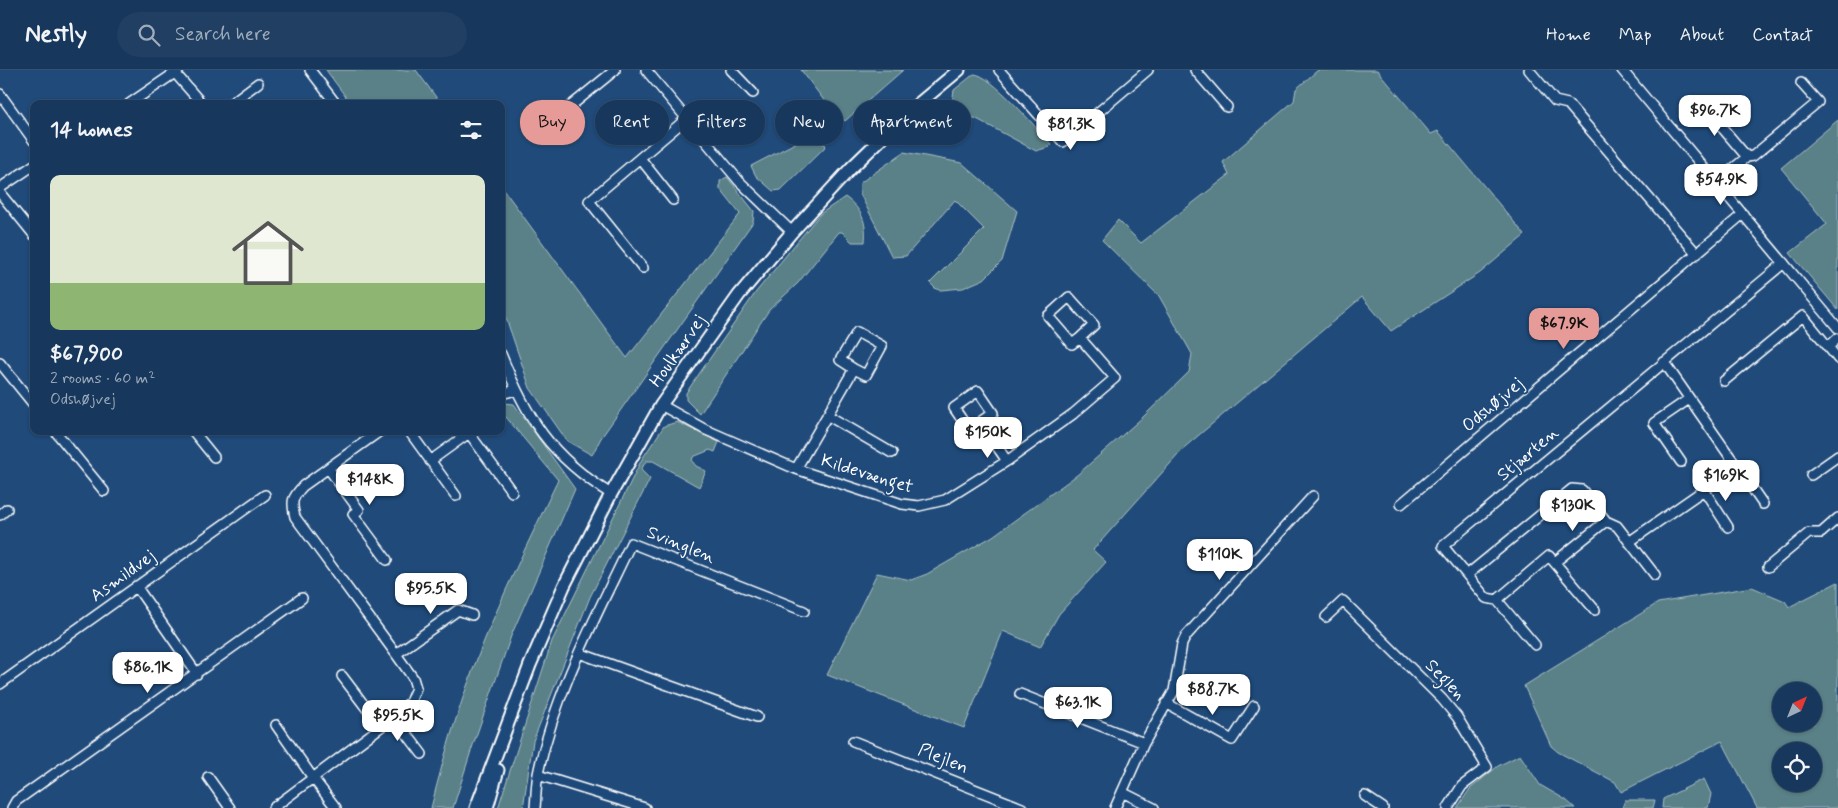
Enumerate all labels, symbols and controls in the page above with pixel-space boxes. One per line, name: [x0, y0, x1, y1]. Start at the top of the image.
search box: [117, 12, 467, 57]
text: Nestly: [25, 19, 87, 50]
icon: search: [135, 21, 163, 49]
text: Search here: [175, 22, 271, 47]
text: Home: [1546, 23, 1591, 47]
text: Map: [1619, 23, 1652, 47]
text: About: [1680, 23, 1724, 47]
text: Contact: [1752, 23, 1813, 47]
pin: $96.7K: [1674, 94, 1756, 137]
chip: Buy: [520, 100, 585, 145]
chip: Rent: [595, 100, 669, 145]
chip: Filters: [679, 100, 765, 145]
chip: New: [775, 100, 843, 145]
chip: Apartment: [853, 100, 971, 145]
text: $96.7K: [1690, 100, 1740, 121]
pin: $81.3K: [1030, 108, 1112, 151]
text: $81.3K: [1047, 114, 1095, 135]
text: 14 homes: [50, 116, 133, 144]
icon: filters: [457, 116, 485, 144]
pin: $54.9K: [1680, 164, 1762, 206]
text: $54.9K: [1695, 169, 1747, 190]
icon: home: [223, 208, 313, 298]
pin: $67.9K: [1523, 308, 1605, 350]
street label: Houlkærvej: [644, 310, 712, 392]
text: $67.9K: [1540, 313, 1588, 334]
text: $67,900: [50, 340, 123, 368]
text: 2 rooms · 60 m²: [50, 368, 155, 389]
street label: Odshøjvej: [1457, 372, 1529, 438]
text: Odshøjvej: [50, 389, 116, 410]
pin: $150K: [953, 416, 1023, 459]
street label: Stjærten: [1492, 421, 1564, 487]
text: $150K: [965, 422, 1011, 443]
street label: Kildevænget: [817, 449, 916, 501]
pin: $169K: [1691, 460, 1761, 502]
pin: $148K: [335, 464, 405, 506]
text: $169K: [1703, 465, 1749, 486]
text: $148K: [347, 469, 393, 490]
pin: $130K: [1538, 490, 1608, 532]
text: $130K: [1551, 495, 1595, 516]
street label: Svinglen: [643, 520, 719, 570]
pin: $110K: [1185, 538, 1255, 581]
street label: Asmildvej: [86, 544, 160, 608]
text: $110K: [1198, 544, 1242, 565]
pin: $95.5K: [390, 572, 472, 615]
text: $95.5K: [406, 578, 456, 599]
pin: $86.1K: [107, 652, 189, 694]
street label: Seglen: [1418, 654, 1471, 707]
text: $86.1K: [123, 657, 173, 678]
pin: $88.7K: [1172, 674, 1254, 716]
text: $88.7K: [1187, 679, 1239, 700]
north arrow: [1772, 682, 1822, 732]
map controls: [1772, 682, 1822, 792]
pin: $63.1K: [1037, 686, 1119, 729]
text: $63.1K: [1055, 692, 1101, 713]
pin: $95.5K: [357, 700, 439, 742]
text: $95.5K: [373, 705, 423, 726]
street label: Plejlen: [914, 738, 972, 780]
button: locate: [1772, 742, 1822, 792]

